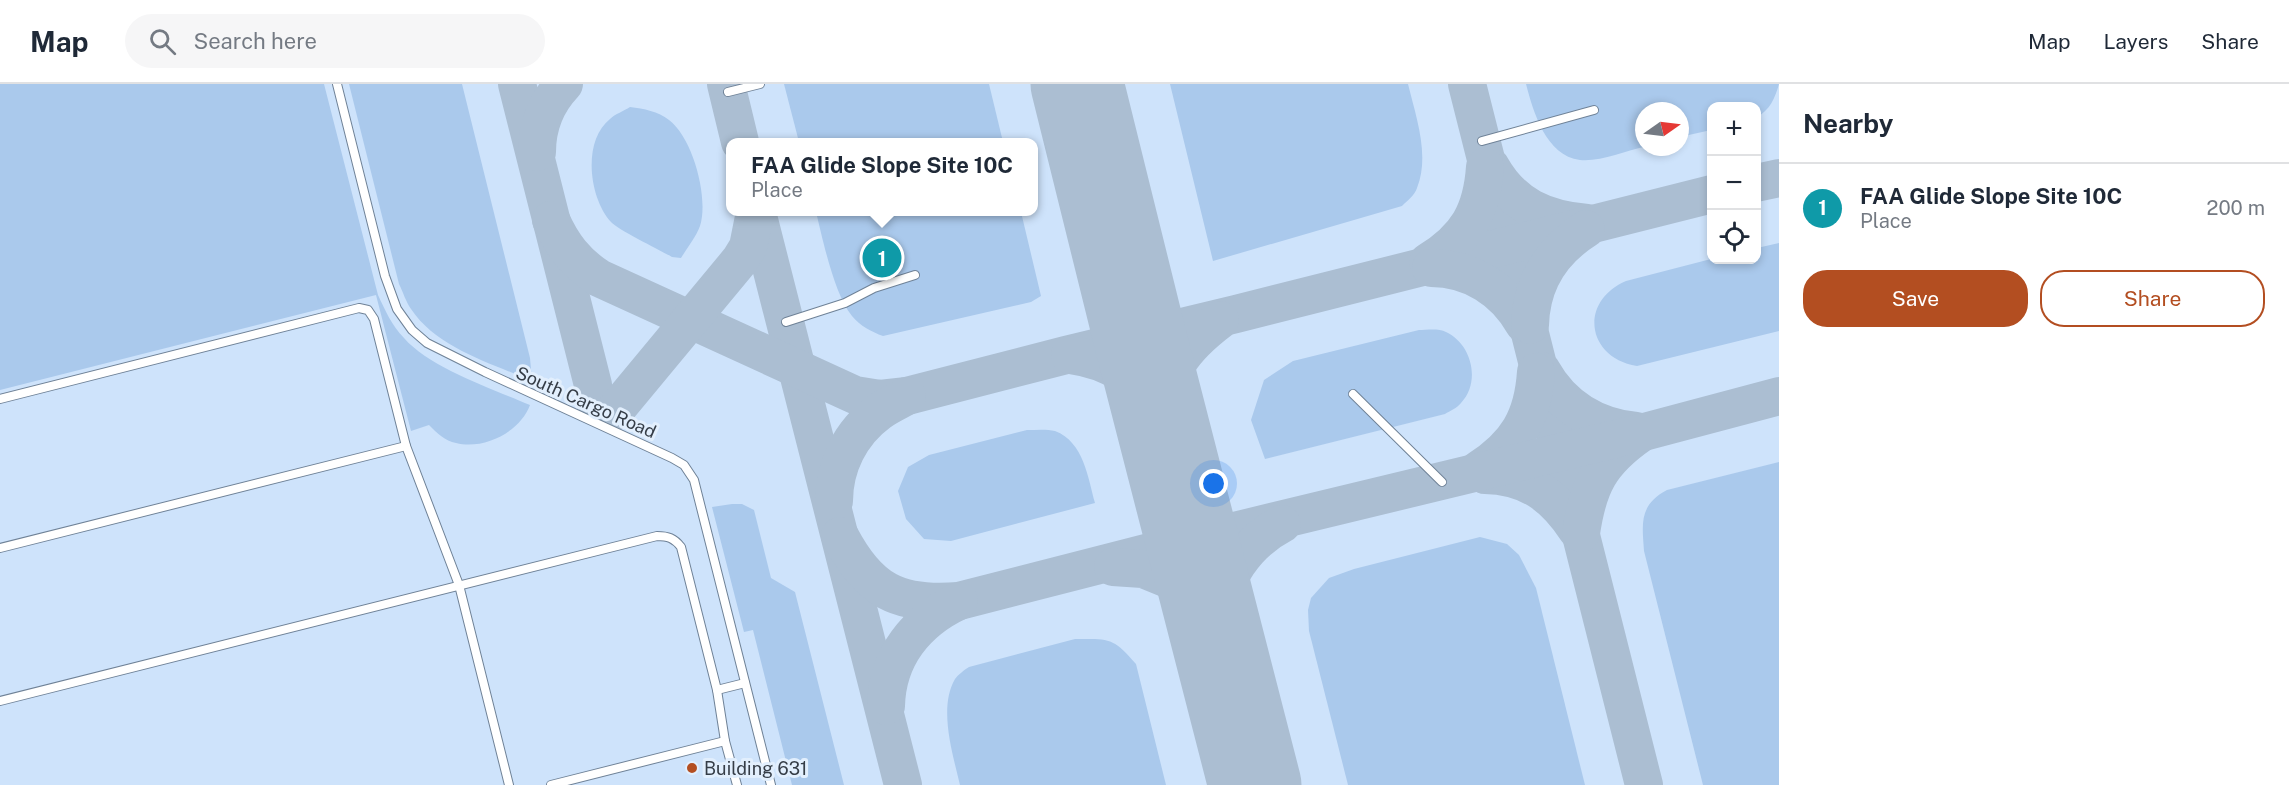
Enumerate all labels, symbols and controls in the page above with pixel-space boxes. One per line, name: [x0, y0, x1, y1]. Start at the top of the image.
search box: [125, 14, 545, 68]
text: Map: [30, 25, 89, 58]
icon: search: [146, 25, 179, 58]
text: Search here: [194, 28, 317, 54]
text: Map: [2028, 29, 2071, 54]
text: Layers: [2104, 29, 2168, 54]
text: Share: [2201, 29, 2259, 54]
north arrow: [1635, 102, 1689, 156]
map controls: [1707, 102, 1761, 264]
button: +: [1707, 102, 1761, 156]
text: Nearby: [1803, 108, 1893, 139]
popup: [726, 138, 1038, 216]
text: FAA Glide Slope Site 10C: [751, 152, 1013, 178]
button: −: [1707, 156, 1761, 210]
text: Place: [751, 178, 803, 202]
text: FAA Glide Slope Site 10C: [1860, 183, 2122, 209]
text: 1: [1818, 196, 1827, 220]
text: 200 m: [2207, 196, 2265, 220]
text: Place: [1860, 209, 1912, 233]
button: locate: [1707, 210, 1761, 264]
pin: 1: [862, 236, 902, 280]
button: Save: [1803, 270, 2028, 327]
button: Share: [2040, 270, 2265, 327]
street label: South Cargo Road: [513, 362, 659, 442]
your location: [1199, 469, 1228, 498]
place label: Building 631: [704, 758, 807, 779]
marker: Building 631: [685, 761, 699, 775]

